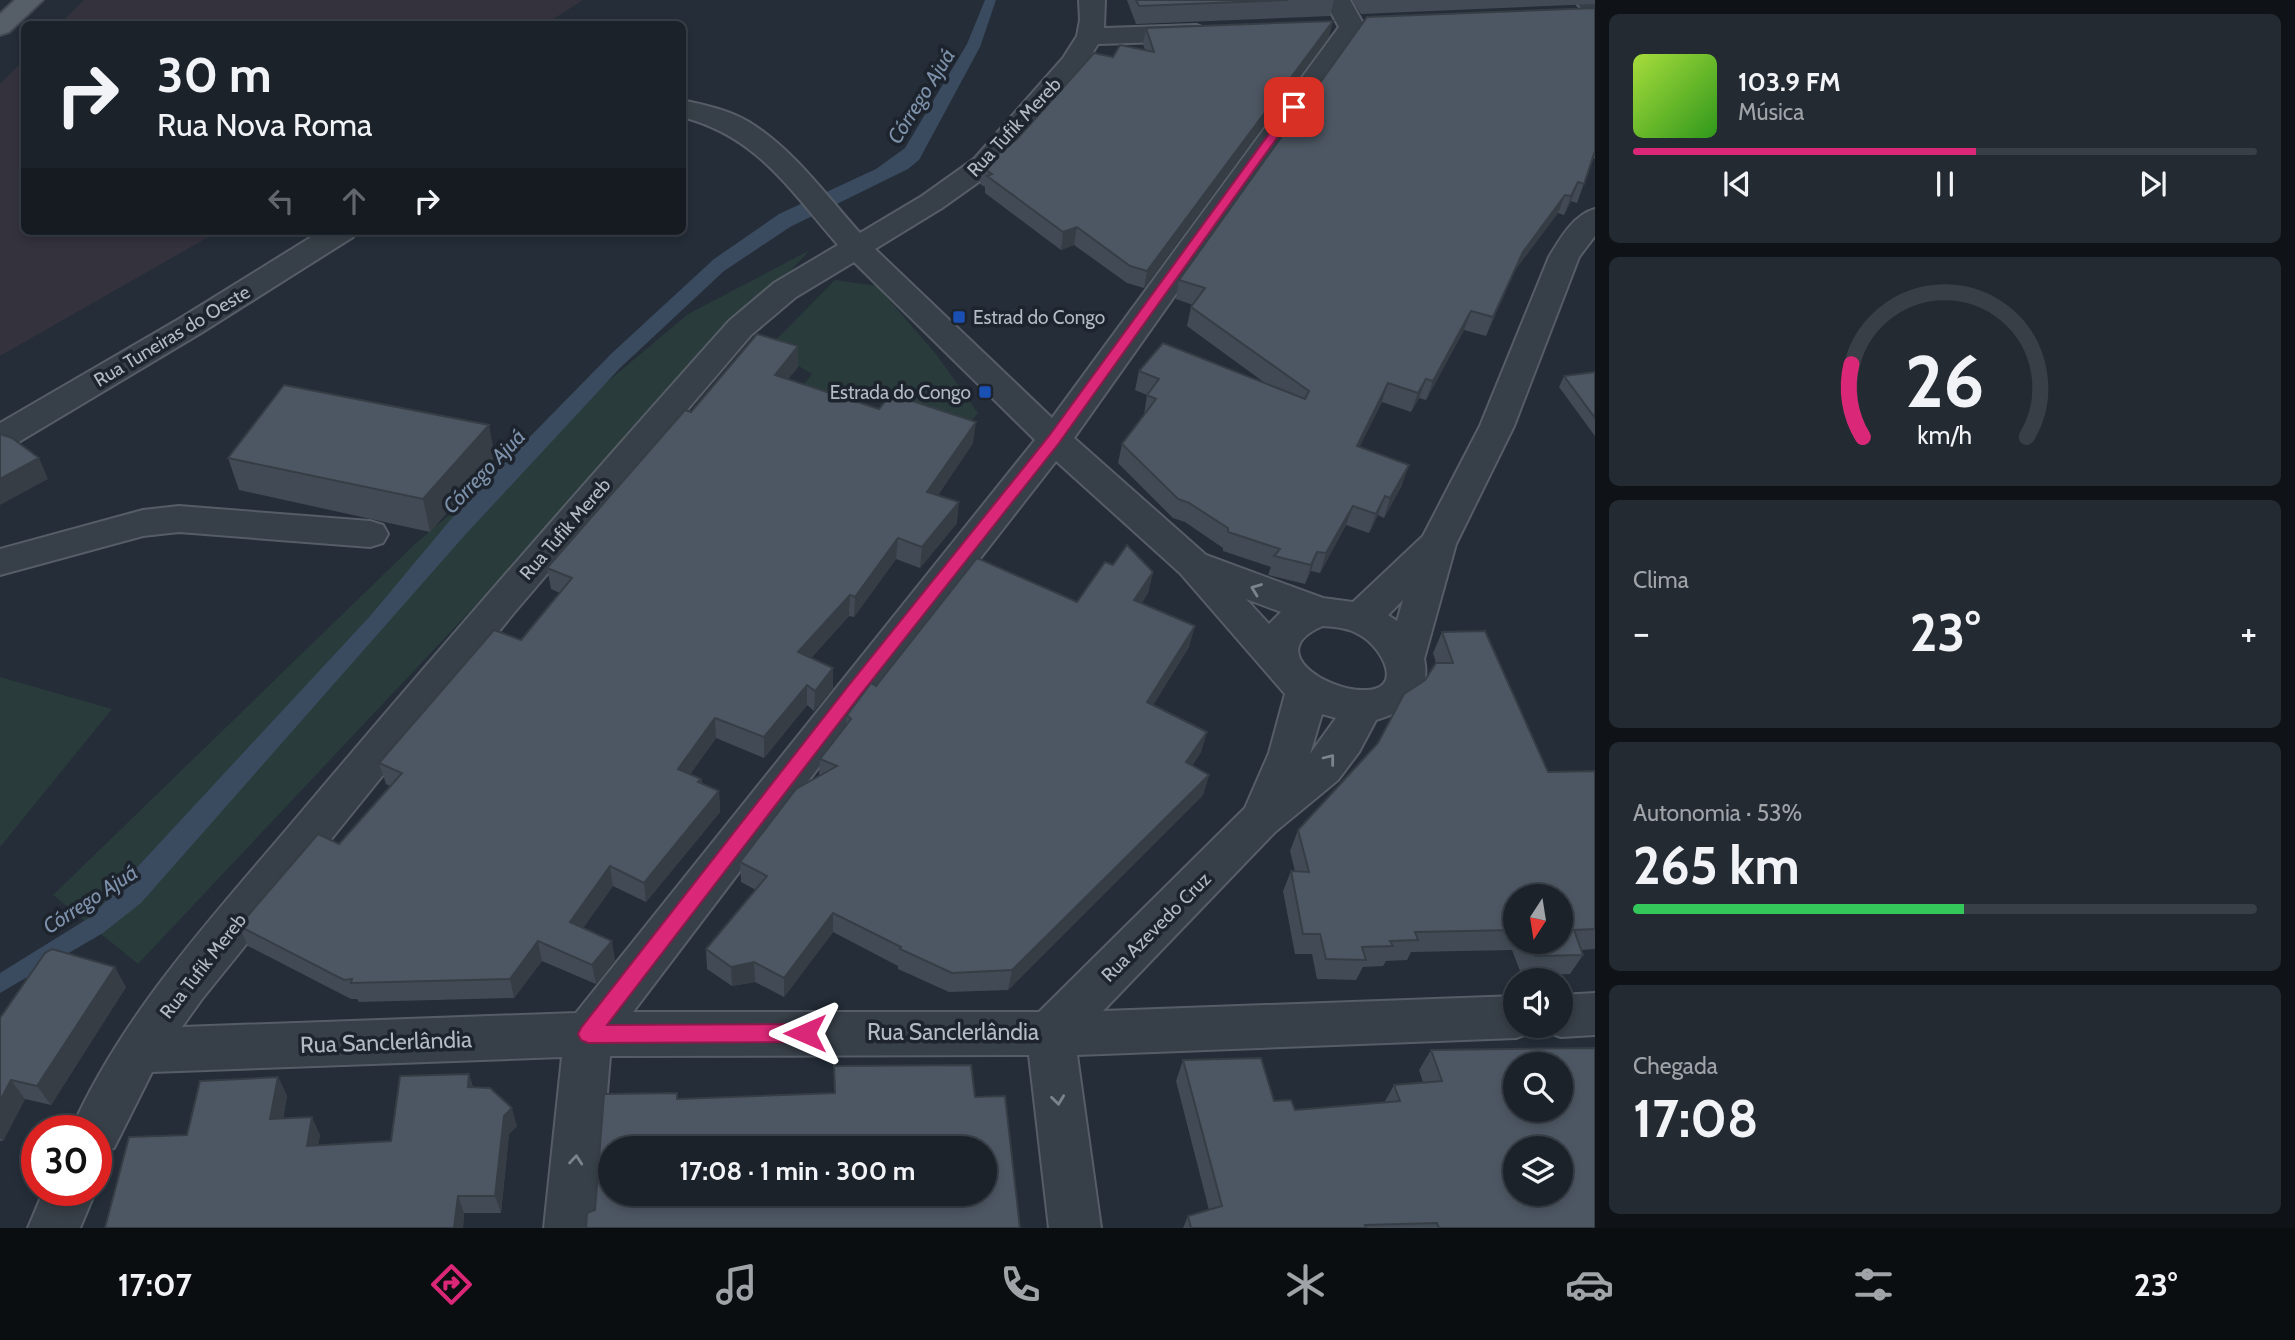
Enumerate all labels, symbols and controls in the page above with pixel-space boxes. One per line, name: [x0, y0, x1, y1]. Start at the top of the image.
water label: Córrego Ajuá: [882, 44, 961, 149]
text: 30 m: [157, 45, 272, 104]
icon: right: [42, 49, 133, 140]
text: 103.9 FM: [1738, 66, 1841, 98]
street label: Rua Tufik Mereb: [962, 73, 1066, 181]
pin: [1264, 77, 1324, 137]
icon: arrive: [1275, 88, 1313, 126]
text: Música: [1738, 98, 1804, 126]
text: Rua Nova Roma: [157, 105, 372, 144]
icon: previous: [1718, 165, 1756, 203]
icon: pause: [1926, 165, 1964, 203]
icon: next: [2134, 165, 2172, 203]
icon: left: [262, 182, 300, 220]
icon: ahead: [335, 182, 373, 220]
icon: right: [408, 182, 446, 220]
street label: Rua Tuneiras do Oeste: [90, 280, 254, 392]
place label: Estrad do Congo: [973, 306, 1105, 329]
marker: Estrad do Congo: [951, 309, 967, 325]
text: 26: [1905, 338, 1985, 426]
place label: Estrada do Congo: [830, 381, 971, 404]
marker: Estrada do Congo: [977, 384, 993, 400]
text: km/h: [1918, 420, 1972, 450]
water label: Córrego Ajuá: [438, 424, 531, 519]
street label: Rua Tufik Mereb: [515, 474, 615, 584]
text: Clima: [1633, 566, 1689, 594]
one-way arrow: [1251, 584, 1263, 598]
text: 23°: [1910, 601, 1980, 664]
text: −: [1633, 609, 1650, 656]
text: +: [2240, 609, 2257, 656]
one-way arrow: [1321, 755, 1334, 767]
text: Autonomia · 53%: [1633, 799, 1802, 827]
text: 265 km: [1633, 834, 1800, 897]
water label: Córrego Ajuá: [38, 859, 142, 940]
street label: Rua Azevedo Cruz: [1096, 867, 1216, 987]
north arrow: [1503, 884, 1573, 954]
map controls: [1503, 884, 1573, 1206]
street label: Rua Tufik Mereb: [155, 909, 251, 1023]
button: sound: [1503, 968, 1573, 1038]
position arrow: [768, 996, 842, 1070]
street label: Rua Sanclerlândia: [867, 1018, 1039, 1046]
street label: Rua Sanclerlândia: [300, 1025, 472, 1059]
button: search: [1503, 1052, 1573, 1122]
text: Chegada: [1633, 1052, 1718, 1080]
text: 17:08: [1633, 1087, 1758, 1150]
one-way arrow: [1051, 1094, 1066, 1105]
speed limit sign: 30: [21, 1115, 112, 1206]
button: layers: [1503, 1136, 1573, 1206]
one-way arrow: [568, 1154, 583, 1165]
text: 17:08 · 1 min · 300 m: [680, 1155, 915, 1187]
icon: directions: [427, 1260, 476, 1309]
icon: music: [712, 1260, 761, 1309]
icon: phone: [996, 1260, 1045, 1309]
icon: climate: [1281, 1260, 1330, 1309]
icon: car: [1565, 1260, 1614, 1309]
icon: filters: [1849, 1260, 1898, 1309]
text: 17:07: [118, 1265, 192, 1304]
text: 23°: [2134, 1265, 2177, 1304]

